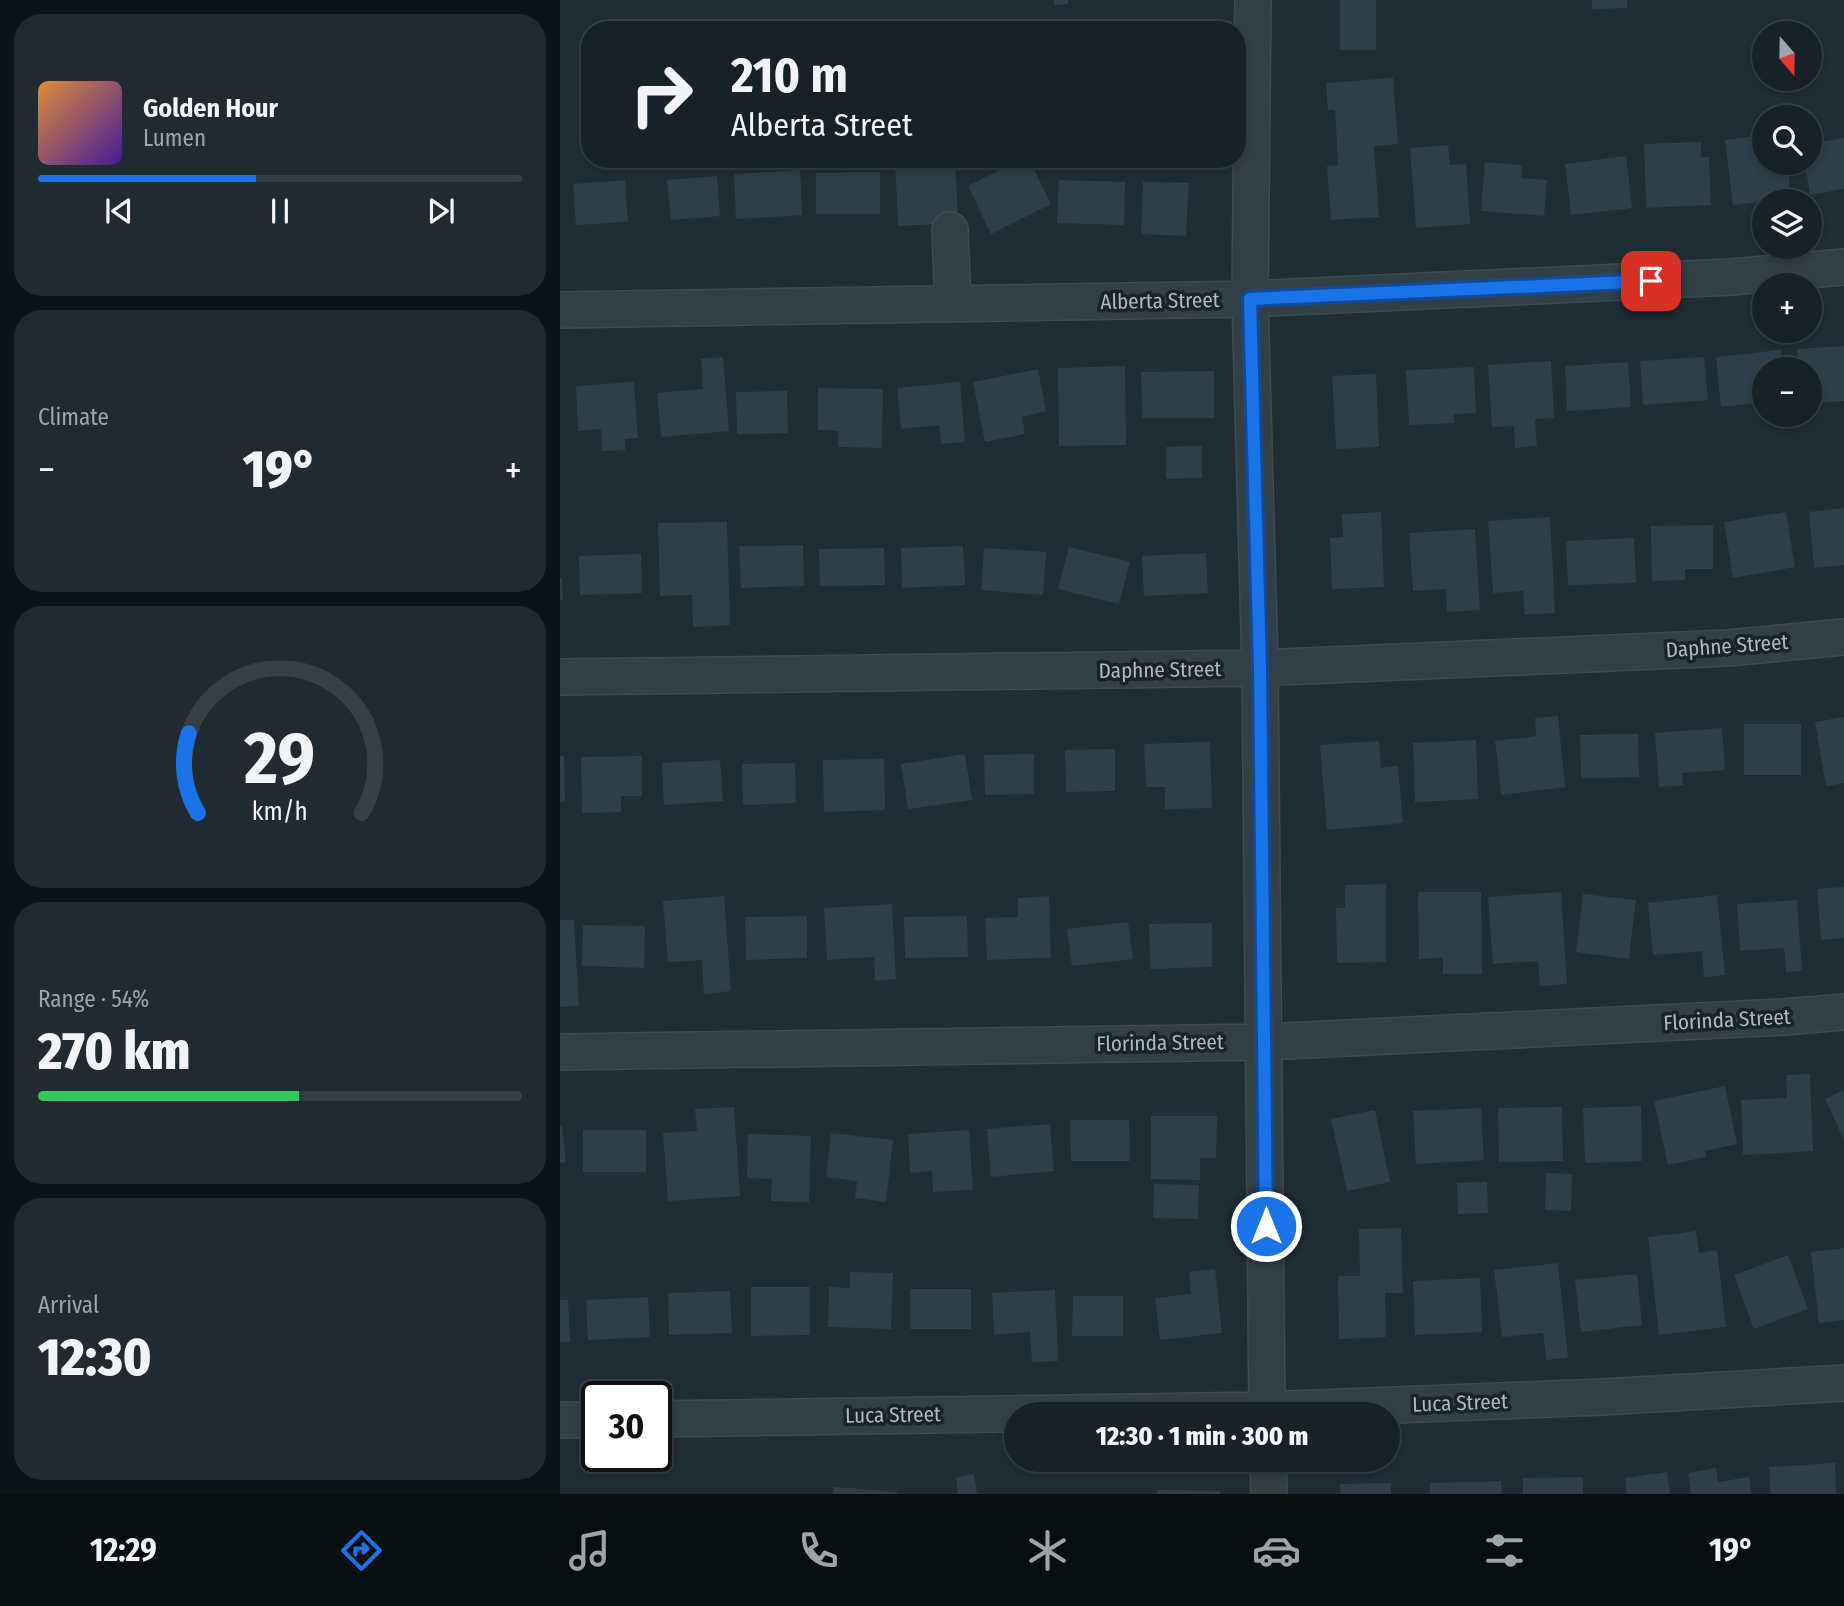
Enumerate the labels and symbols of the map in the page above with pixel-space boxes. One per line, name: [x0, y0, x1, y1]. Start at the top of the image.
north arrow: [1752, 21, 1822, 91]
pin: [1621, 251, 1681, 311]
street label: Alberta Street: [1100, 287, 1220, 315]
street label: Daphne Street: [1665, 629, 1789, 663]
street label: Daphne Street: [1099, 656, 1222, 684]
street label: Florinda Street: [1663, 1004, 1791, 1036]
street label: Florinda Street: [1096, 1029, 1224, 1057]
position arrow: [1229, 1189, 1303, 1263]
speed limit sign: 30: [581, 1381, 672, 1472]
street label: Luca Street: [1412, 1388, 1508, 1418]
street label: Luca Street: [845, 1401, 941, 1429]

